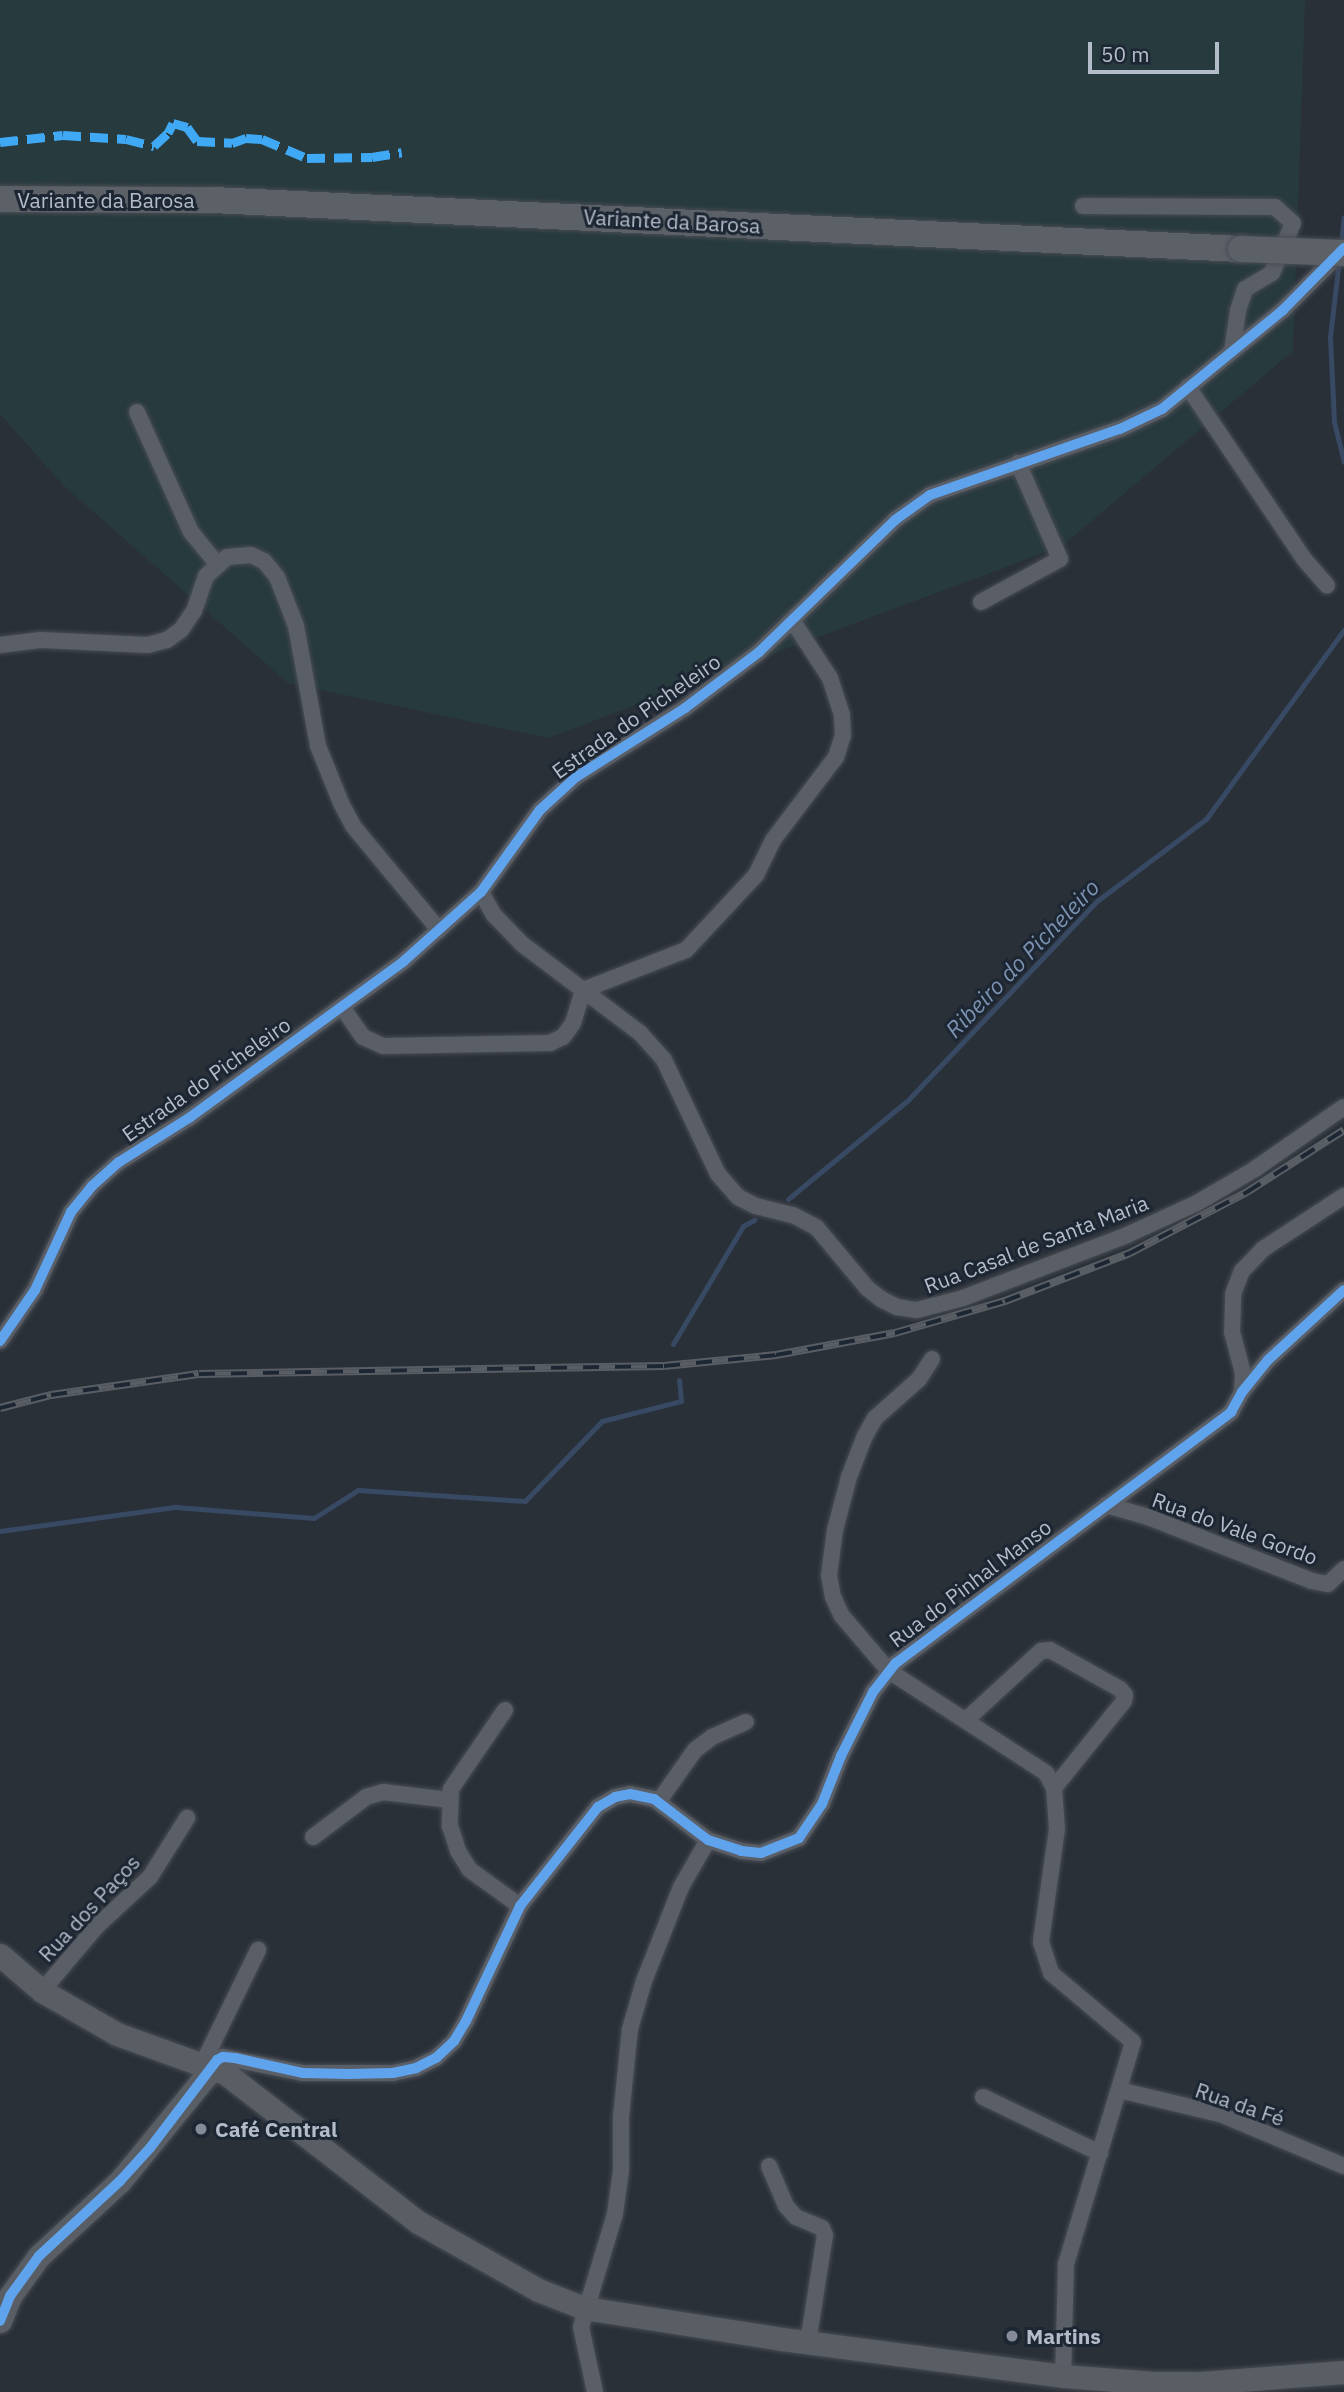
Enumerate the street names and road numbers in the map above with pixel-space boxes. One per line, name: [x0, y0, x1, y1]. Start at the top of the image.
street label: Variante da Barosa: [17, 187, 195, 213]
street label: Variante da Barosa: [583, 204, 761, 238]
street label: Estrada do Picheleiro: [547, 648, 725, 784]
street label: Estrada do Picheleiro: [117, 1011, 295, 1147]
street label: Rua Casal de Santa Maria: [920, 1190, 1152, 1298]
street label: Rua do Vale Gordo: [1149, 1486, 1321, 1570]
street label: Rua do Pinhal Manso: [884, 1514, 1056, 1652]
street label: Rua dos Paços: [33, 1849, 145, 1967]
street label: Rua da Fé: [1192, 2077, 1288, 2131]

